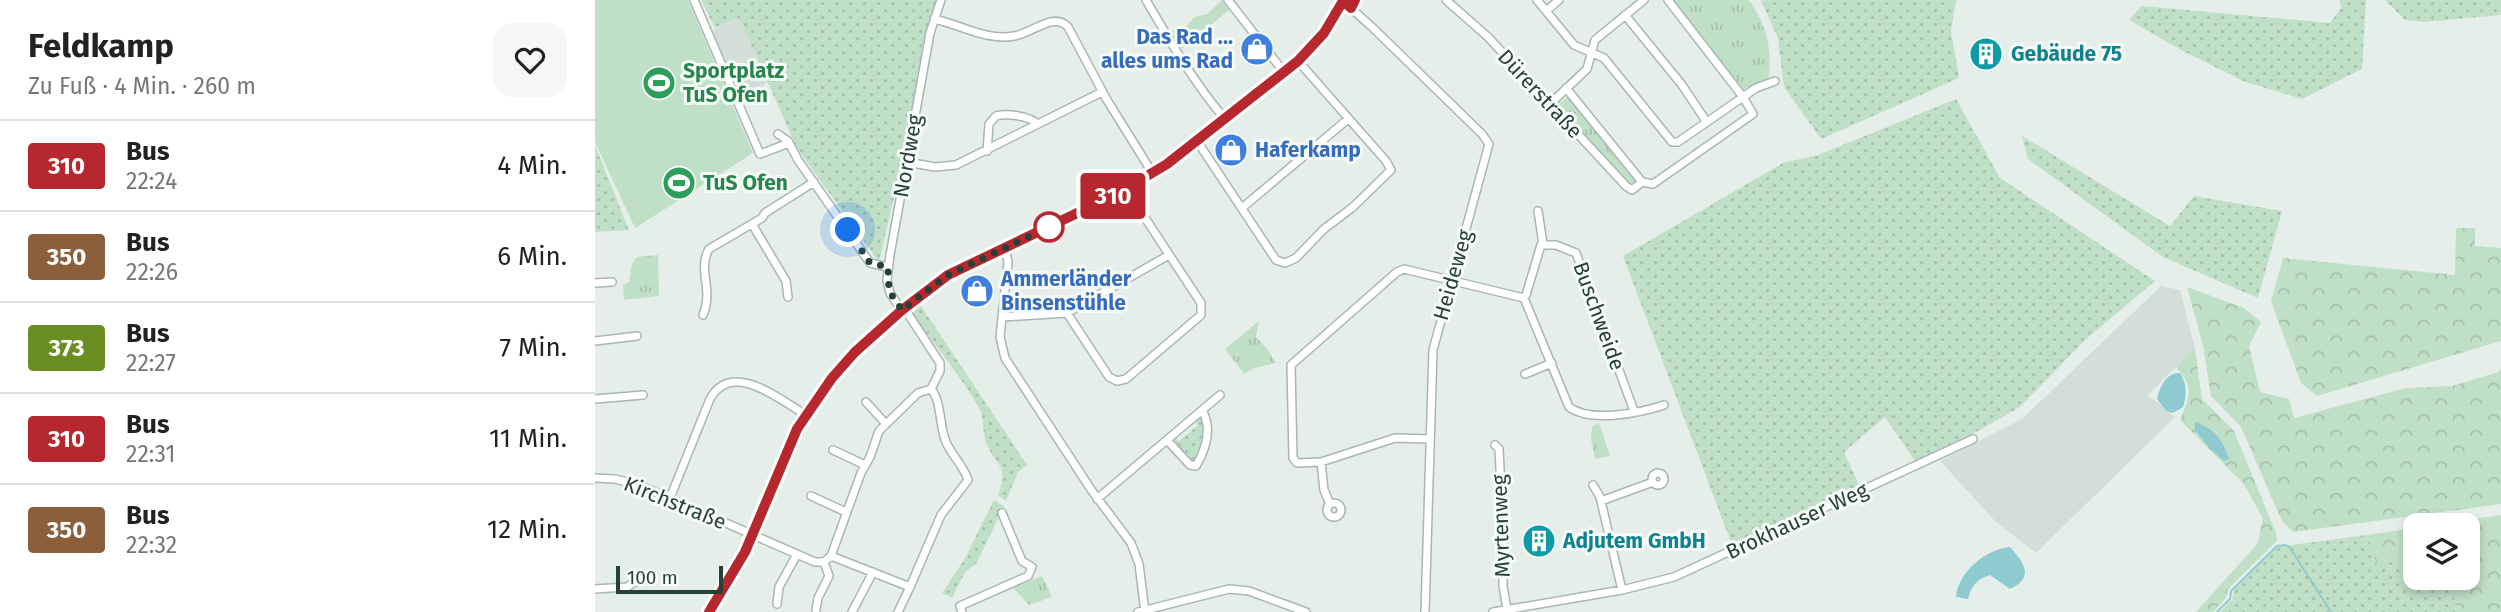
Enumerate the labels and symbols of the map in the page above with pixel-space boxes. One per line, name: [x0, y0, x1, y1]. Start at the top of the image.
place label: Das Rad ... alles ums Rad: [1101, 24, 1233, 74]
shop icon: Das Rad ... alles ums Rad: [1238, 30, 1276, 68]
building icon: Gebäude 75: [1967, 35, 2005, 73]
place label: Gebäude 75: [2011, 41, 2122, 67]
street label: Dürerstraße: [1492, 44, 1588, 144]
place label: Sportplatz TuS Ofen: [683, 58, 785, 108]
sports icon: Sportplatz TuS Ofen: [640, 64, 678, 102]
street label: Nordweg: [888, 112, 928, 200]
shop icon: Haferkamp: [1212, 131, 1250, 169]
place label: Haferkamp: [1255, 137, 1361, 163]
sports icon: TuS Ofen: [660, 164, 698, 202]
place label: TuS Ofen: [703, 170, 788, 196]
line badge: 310: [1073, 173, 1153, 219]
your location: [830, 212, 865, 247]
unlabelled marker: [1034, 212, 1064, 242]
street label: Heideweg: [1428, 227, 1478, 323]
street label: Buschweide: [1567, 258, 1631, 374]
place label: Ammerländer Binsenstühle: [1000, 266, 1132, 316]
shop icon: Ammerländer Binsenstühle: [958, 272, 996, 310]
street label: Kirchstraße: [620, 471, 730, 535]
street label: Myrtenweg: [1486, 474, 1516, 578]
street label: Brokhauser Weg: [1722, 477, 1872, 565]
building icon: Adjutem GmbH: [1520, 522, 1558, 560]
place label: Adjutem GmbH: [1562, 528, 1706, 554]
scale bar: [616, 563, 723, 595]

